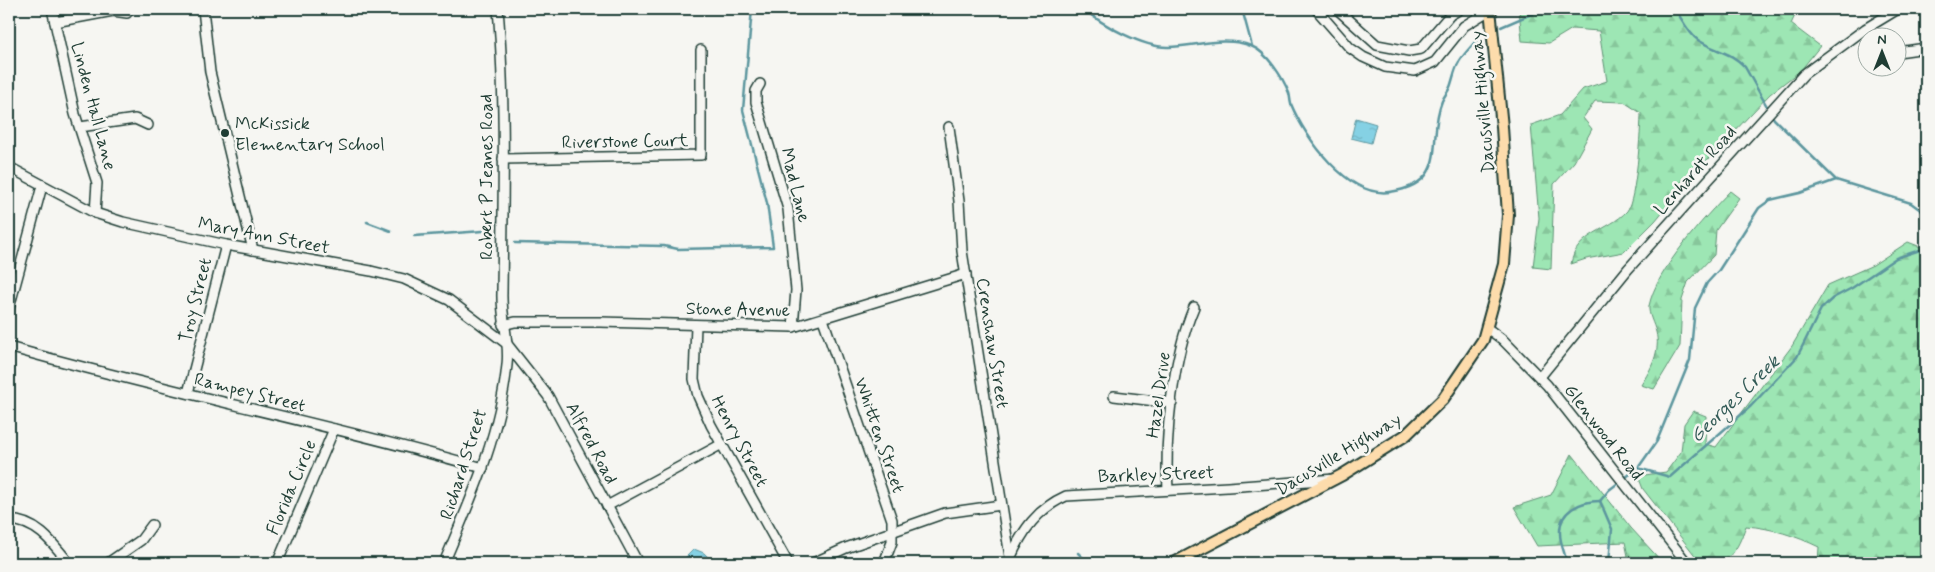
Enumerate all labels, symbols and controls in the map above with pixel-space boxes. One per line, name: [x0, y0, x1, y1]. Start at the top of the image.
north arrow: [1858, 28, 1908, 78]
street label: Dacusville Highway: [1465, 30, 1503, 174]
text: N: [1877, 31, 1887, 49]
street label: Linden Hall Lane: [64, 40, 122, 173]
street label: Robert P Jeanes Road: [475, 94, 499, 260]
place label: McKissick Elementary School: [235, 112, 385, 157]
street label: Lenhardt Road: [1649, 121, 1742, 221]
marker: McKissick Elementary School: [219, 127, 231, 139]
street label: Riverstone Court: [562, 129, 689, 155]
street label: Mad Lane: [774, 145, 816, 225]
street label: Mary Ann Street: [196, 211, 332, 261]
street label: Troy Street: [174, 255, 218, 345]
street label: Crenshaw Street: [970, 276, 1014, 411]
street label: Stone Avenue: [686, 297, 790, 323]
water label: Georges Creek: [1685, 349, 1788, 450]
street label: Hazel Drive: [1141, 350, 1177, 440]
street label: Rampey Street: [192, 368, 308, 418]
street label: Whitten Street: [848, 374, 910, 496]
street label: Glenwood Road: [1558, 379, 1649, 486]
street label: Henry Street: [705, 391, 773, 492]
street label: Alfred Road: [560, 398, 623, 489]
street label: Richard Street: [435, 406, 493, 523]
street label: Dacusville Highway: [1271, 408, 1407, 504]
street label: Florida Circle: [261, 436, 323, 539]
street label: Barkley Street: [1097, 461, 1215, 489]

